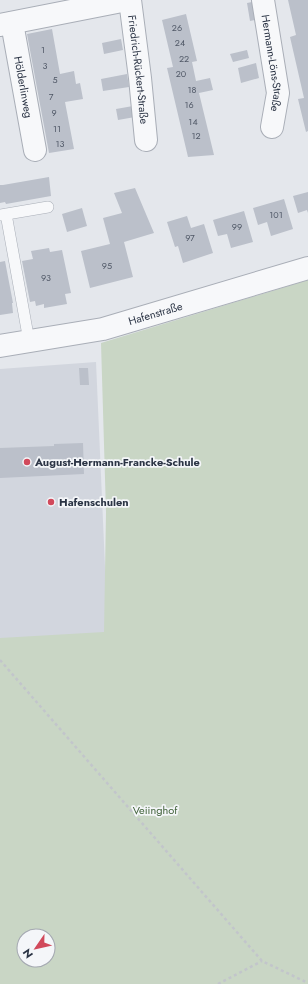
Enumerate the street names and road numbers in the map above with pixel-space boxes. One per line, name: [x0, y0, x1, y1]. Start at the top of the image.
street label: Hermann-Löns-Straße: [257, 13, 286, 113]
street label: Friedrich-Rückert-Straße: [124, 14, 152, 125]
street label: Hölderlinweg: [10, 55, 37, 119]
street label: Hafenstraße: [126, 298, 185, 329]

